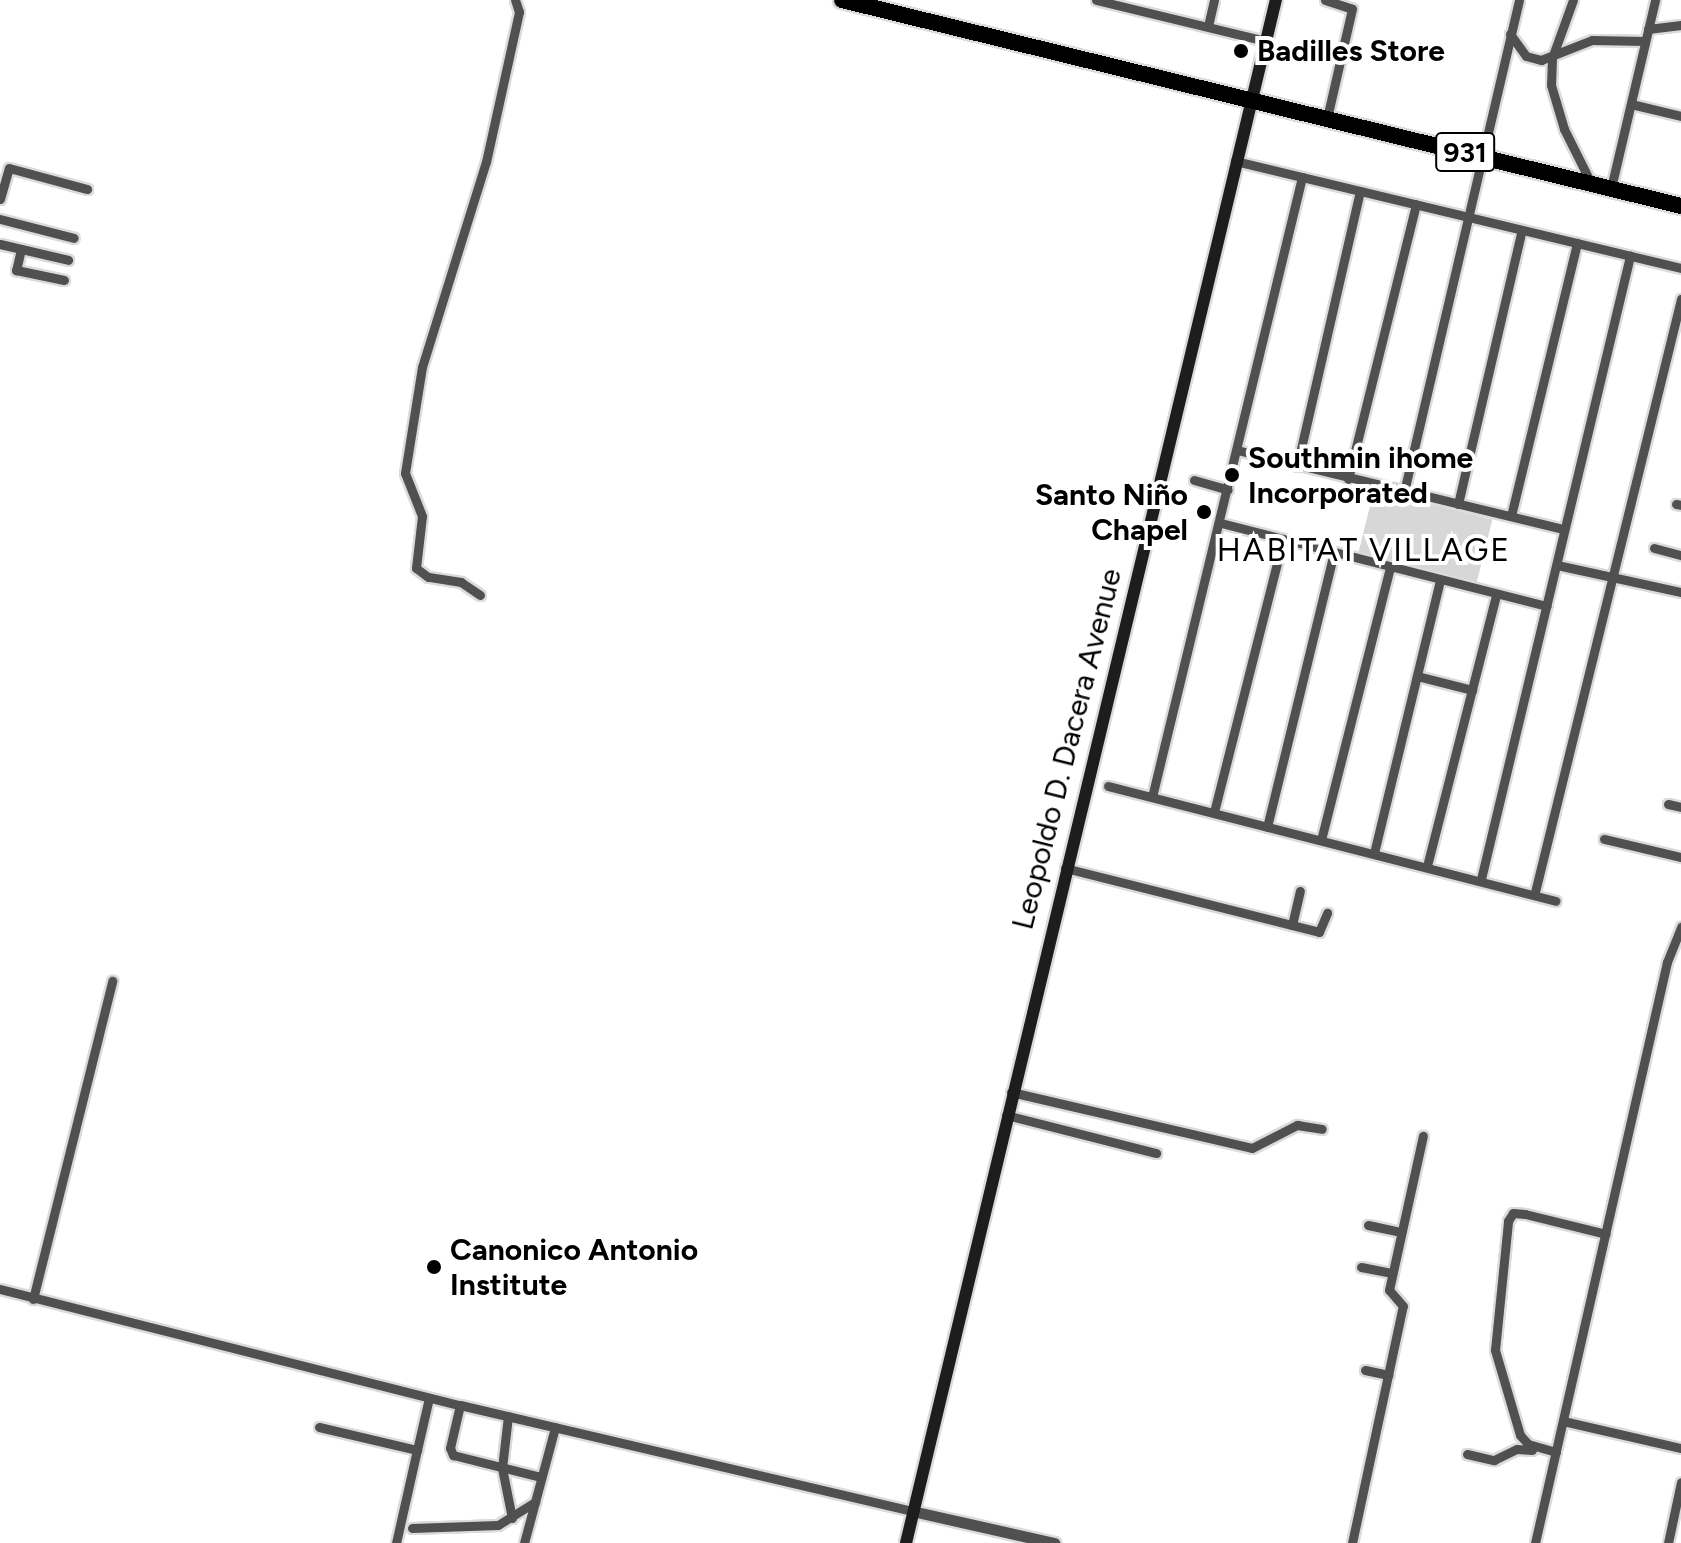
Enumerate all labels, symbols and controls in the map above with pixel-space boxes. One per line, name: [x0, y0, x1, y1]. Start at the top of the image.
place label: Badilles Store: [1257, 33, 1445, 69]
marker: Badilles Store: [1232, 42, 1250, 60]
road number: 931: [1435, 128, 1495, 176]
place label: Southmin ihome Incorporated: [1248, 440, 1473, 510]
marker: Southmin ihome Incorporated: [1223, 466, 1241, 484]
place label: Santo Niño Chapel: [1035, 477, 1188, 548]
marker: Santo Niño Chapel: [1195, 503, 1213, 521]
district label: HABITAT VILLAGE: [1217, 531, 1511, 569]
street label: Leopoldo D. Dacera Avenue: [1005, 565, 1129, 933]
place label: Canonico Antonio Institute: [450, 1232, 698, 1302]
marker: Canonico Antonio Institute: [425, 1258, 443, 1276]

